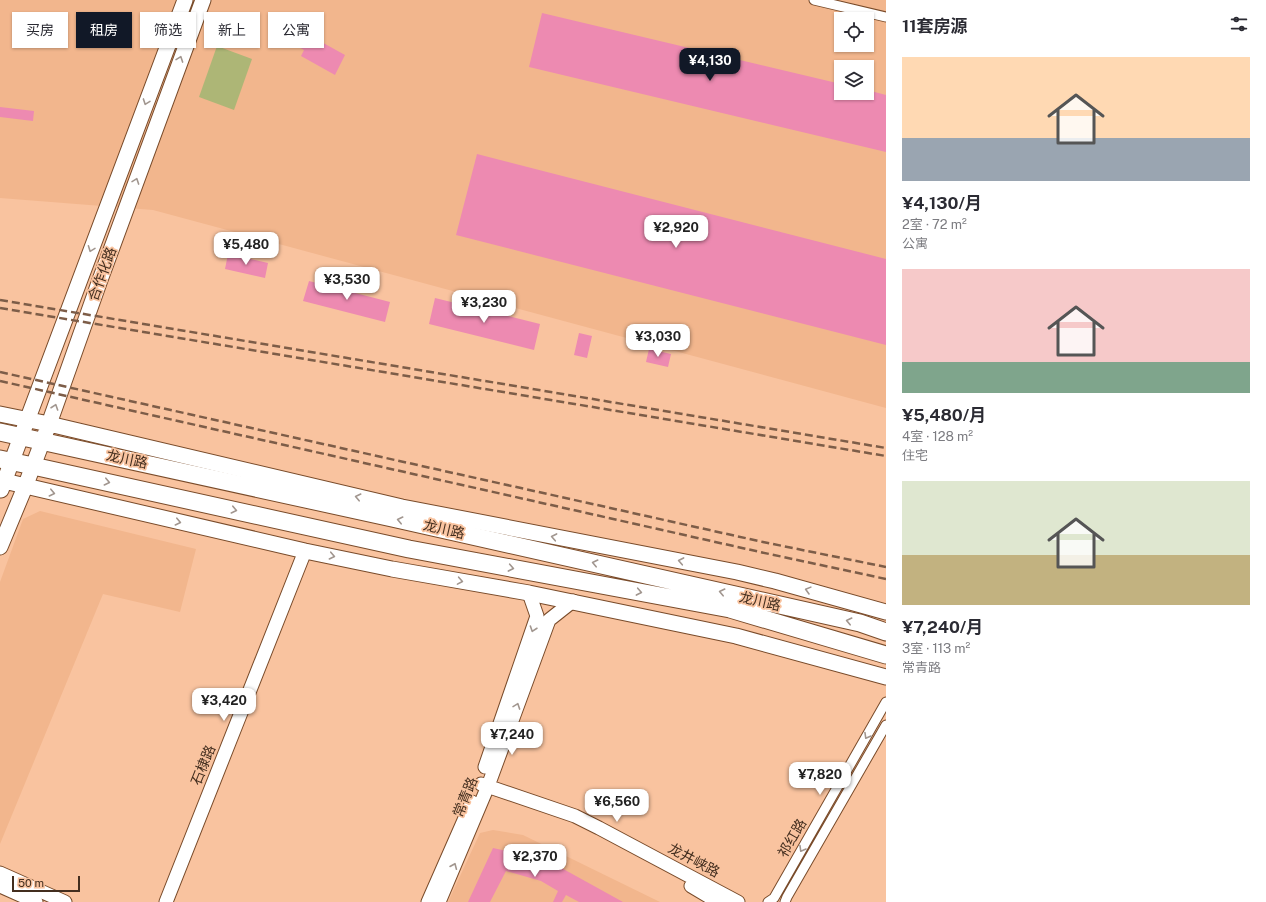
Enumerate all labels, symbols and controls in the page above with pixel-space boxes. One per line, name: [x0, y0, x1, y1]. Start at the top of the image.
chip: 买房: [12, 12, 68, 48]
chip: 租房: [76, 12, 132, 48]
chip: 筛选: [140, 12, 196, 48]
chip: 新上: [204, 12, 260, 48]
chip: 公寓: [268, 12, 324, 48]
map controls: [834, 12, 874, 100]
button: locate: [834, 12, 874, 52]
icon: filters: [1228, 13, 1250, 35]
text: 11套房源: [902, 16, 968, 36]
pin: ¥4,130: [677, 48, 743, 82]
text: ¥4,130: [688, 53, 732, 68]
one-way arrow: [176, 56, 184, 63]
button: layers: [834, 60, 874, 100]
icon: home: [1040, 83, 1112, 155]
one-way arrow: [143, 99, 151, 106]
one-way arrow: [131, 178, 140, 185]
text: ¥4,130/月: [902, 193, 982, 213]
pin: ¥2,920: [643, 215, 709, 249]
text: 2室 · 72 m²: [902, 217, 967, 232]
text: ¥2,920: [653, 220, 699, 235]
pin: ¥5,480: [213, 232, 279, 266]
text: 公寓: [902, 236, 928, 251]
text: ¥5,480: [223, 237, 269, 252]
street label: 合作化路: [85, 245, 119, 303]
one-way arrow: [88, 246, 96, 253]
pin: ¥3,530: [314, 267, 380, 301]
text: ¥3,530: [324, 272, 370, 287]
pin: ¥3,230: [451, 290, 517, 324]
text: ¥3,230: [461, 295, 507, 310]
icon: home: [1040, 295, 1112, 367]
pin: ¥3,030: [625, 324, 691, 358]
text: ¥3,030: [635, 329, 681, 344]
one-way arrow: [50, 403, 59, 410]
text: ¥5,480/月: [902, 405, 986, 425]
text: 4室 · 128 m²: [902, 429, 973, 444]
street label: 龙川路: [105, 447, 149, 471]
text: 住宅: [902, 448, 928, 463]
one-way arrow: [103, 477, 110, 485]
one-way arrow: [48, 488, 55, 496]
one-way arrow: [354, 493, 361, 501]
one-way arrow: [230, 506, 237, 514]
icon: home: [1040, 507, 1112, 579]
one-way arrow: [397, 516, 403, 524]
street label: 龙川路: [422, 516, 466, 542]
one-way arrow: [175, 517, 181, 525]
one-way arrow: [550, 533, 557, 541]
one-way arrow: [329, 552, 336, 560]
one-way arrow: [678, 558, 684, 566]
one-way arrow: [592, 560, 598, 568]
one-way arrow: [508, 564, 515, 572]
one-way arrow: [457, 576, 463, 584]
one-way arrow: [805, 586, 812, 595]
one-way arrow: [636, 588, 642, 596]
one-way arrow: [719, 588, 726, 597]
street label: 龙川路: [738, 588, 782, 614]
one-way arrow: [846, 617, 852, 625]
text: ¥7,240/月: [902, 617, 983, 637]
one-way arrow: [529, 626, 538, 633]
text: 3室 · 113 m²: [902, 641, 970, 656]
text: 常青路: [902, 660, 941, 675]
pin: ¥3,420: [191, 688, 257, 722]
text: ¥3,420: [201, 693, 247, 708]
one-way arrow: [512, 703, 521, 710]
pin: ¥7,240: [479, 722, 545, 756]
text: ¥7,240: [490, 727, 534, 742]
one-way arrow: [864, 732, 871, 739]
street label: 石棣路: [188, 743, 218, 787]
pin: ¥7,820: [787, 762, 853, 796]
text: ¥7,820: [798, 767, 842, 782]
street label: 常青路: [450, 775, 480, 819]
pin: ¥6,560: [584, 789, 650, 823]
text: ¥6,560: [594, 794, 640, 809]
street label: 祁红路: [775, 816, 809, 860]
street label: 龙井峡路: [666, 840, 722, 880]
pin: ¥2,370: [502, 844, 568, 878]
one-way arrow: [800, 844, 807, 852]
text: ¥2,370: [512, 849, 558, 864]
one-way arrow: [450, 863, 458, 870]
scale bar: [12, 874, 80, 893]
text: 50 m: [18, 877, 44, 889]

